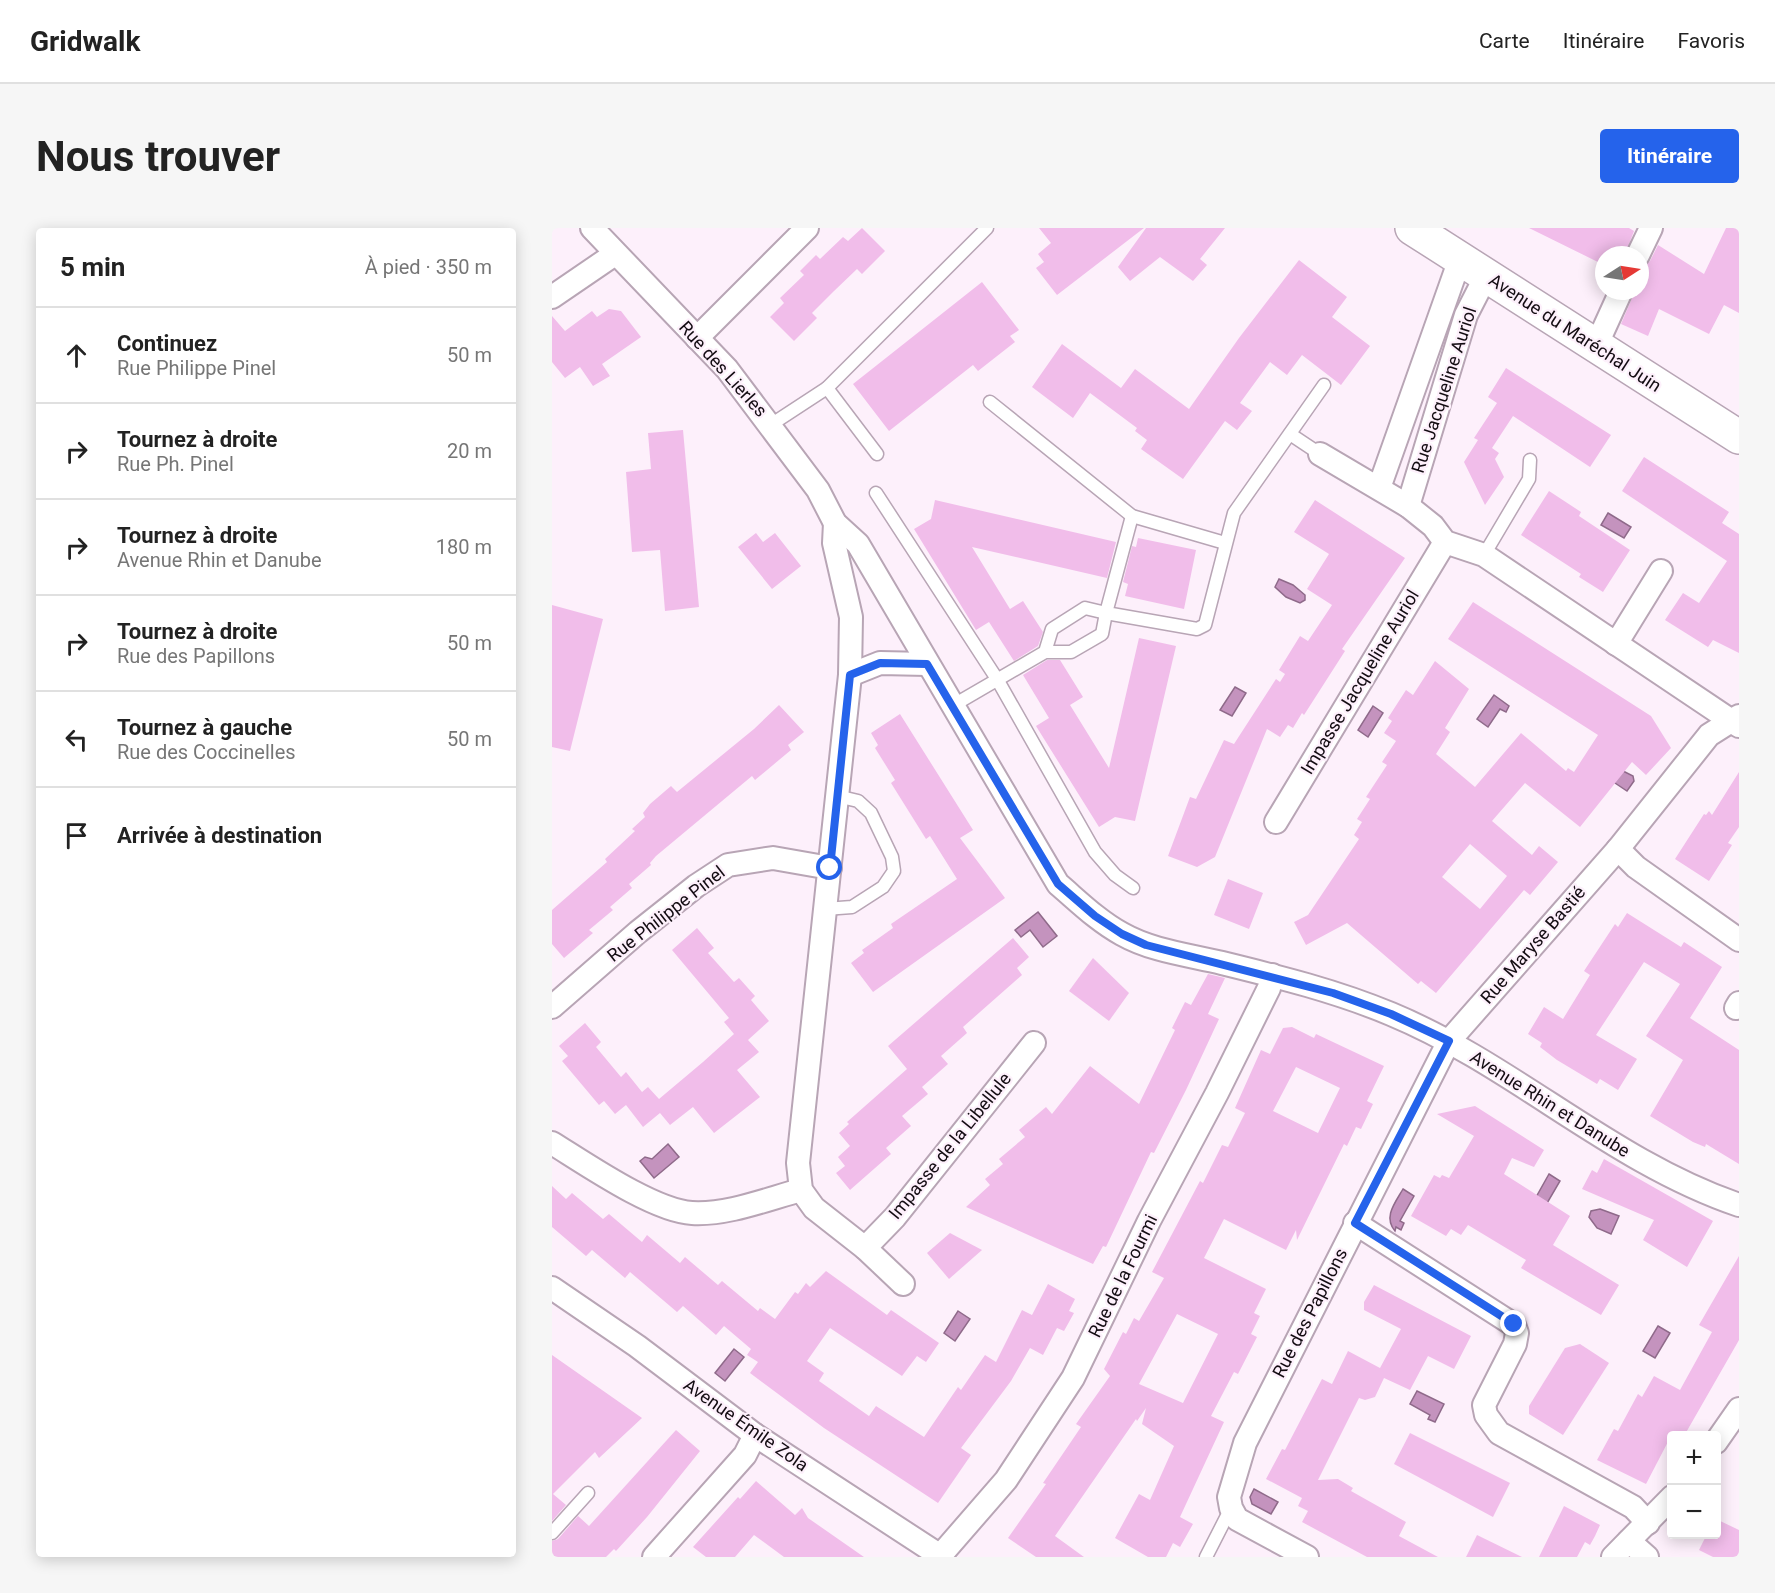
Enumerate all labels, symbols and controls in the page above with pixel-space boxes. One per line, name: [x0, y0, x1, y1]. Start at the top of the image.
text: Gridwalk: [30, 25, 140, 58]
text: Carte: [1479, 29, 1530, 53]
text: Itinéraire: [1563, 29, 1644, 53]
text: Favoris: [1677, 29, 1745, 53]
button: Itinéraire: [1600, 129, 1739, 183]
text: Nous trouver: [36, 132, 280, 181]
north arrow: [1595, 246, 1649, 300]
text: 5 min: [60, 252, 125, 282]
text: À pied · 350 m: [365, 255, 492, 279]
street label: Avenue du Maréchal Juin: [1485, 269, 1665, 396]
street label: Rue Jacqueline Auriol: [1407, 304, 1480, 475]
street label: Rue des Lierles: [675, 317, 772, 421]
text: Continuez: [117, 331, 217, 356]
icon: ahead: [60, 339, 93, 372]
text: 50 m: [447, 343, 492, 367]
text: Rue Philippe Pinel: [117, 356, 276, 380]
text: Tournez à droite: [117, 427, 277, 452]
icon: right: [60, 435, 93, 468]
text: 20 m: [447, 439, 492, 463]
text: Rue Ph. Pinel: [117, 452, 234, 476]
text: Tournez à droite: [117, 523, 277, 548]
icon: right: [60, 531, 93, 564]
text: 180 m: [436, 535, 492, 559]
text: Avenue Rhin et Danube: [117, 548, 322, 572]
street label: Impasse Jacqueline Auriol: [1296, 586, 1423, 778]
text: Tournez à droite: [117, 619, 277, 644]
icon: right: [60, 627, 93, 660]
text: 50 m: [447, 631, 492, 655]
text: Rue des Papillons: [117, 644, 275, 668]
text: Tournez à gauche: [117, 715, 292, 740]
icon: left: [60, 723, 93, 756]
text: 50 m: [447, 727, 492, 751]
text: Rue des Coccinelles: [117, 740, 296, 764]
icon: arrive: [60, 819, 93, 852]
text: Arrivée à destination: [117, 823, 322, 848]
route start: [816, 854, 842, 880]
street label: Rue Philippe Pinel: [603, 861, 729, 966]
street label: Rue Maryse Bastié: [1476, 882, 1589, 1008]
street label: Avenue Rhin et Danube: [1467, 1046, 1634, 1161]
street label: Impasse de la Libellule: [884, 1068, 1015, 1223]
street label: Rue de la Fourmi: [1084, 1211, 1161, 1341]
street label: Rue des Papillons: [1268, 1245, 1351, 1381]
route end: [1500, 1310, 1526, 1336]
street label: Avenue Émile Zola: [680, 1374, 813, 1475]
map controls: [1667, 1431, 1721, 1539]
button: +: [1667, 1431, 1721, 1485]
button: −: [1667, 1485, 1721, 1539]

